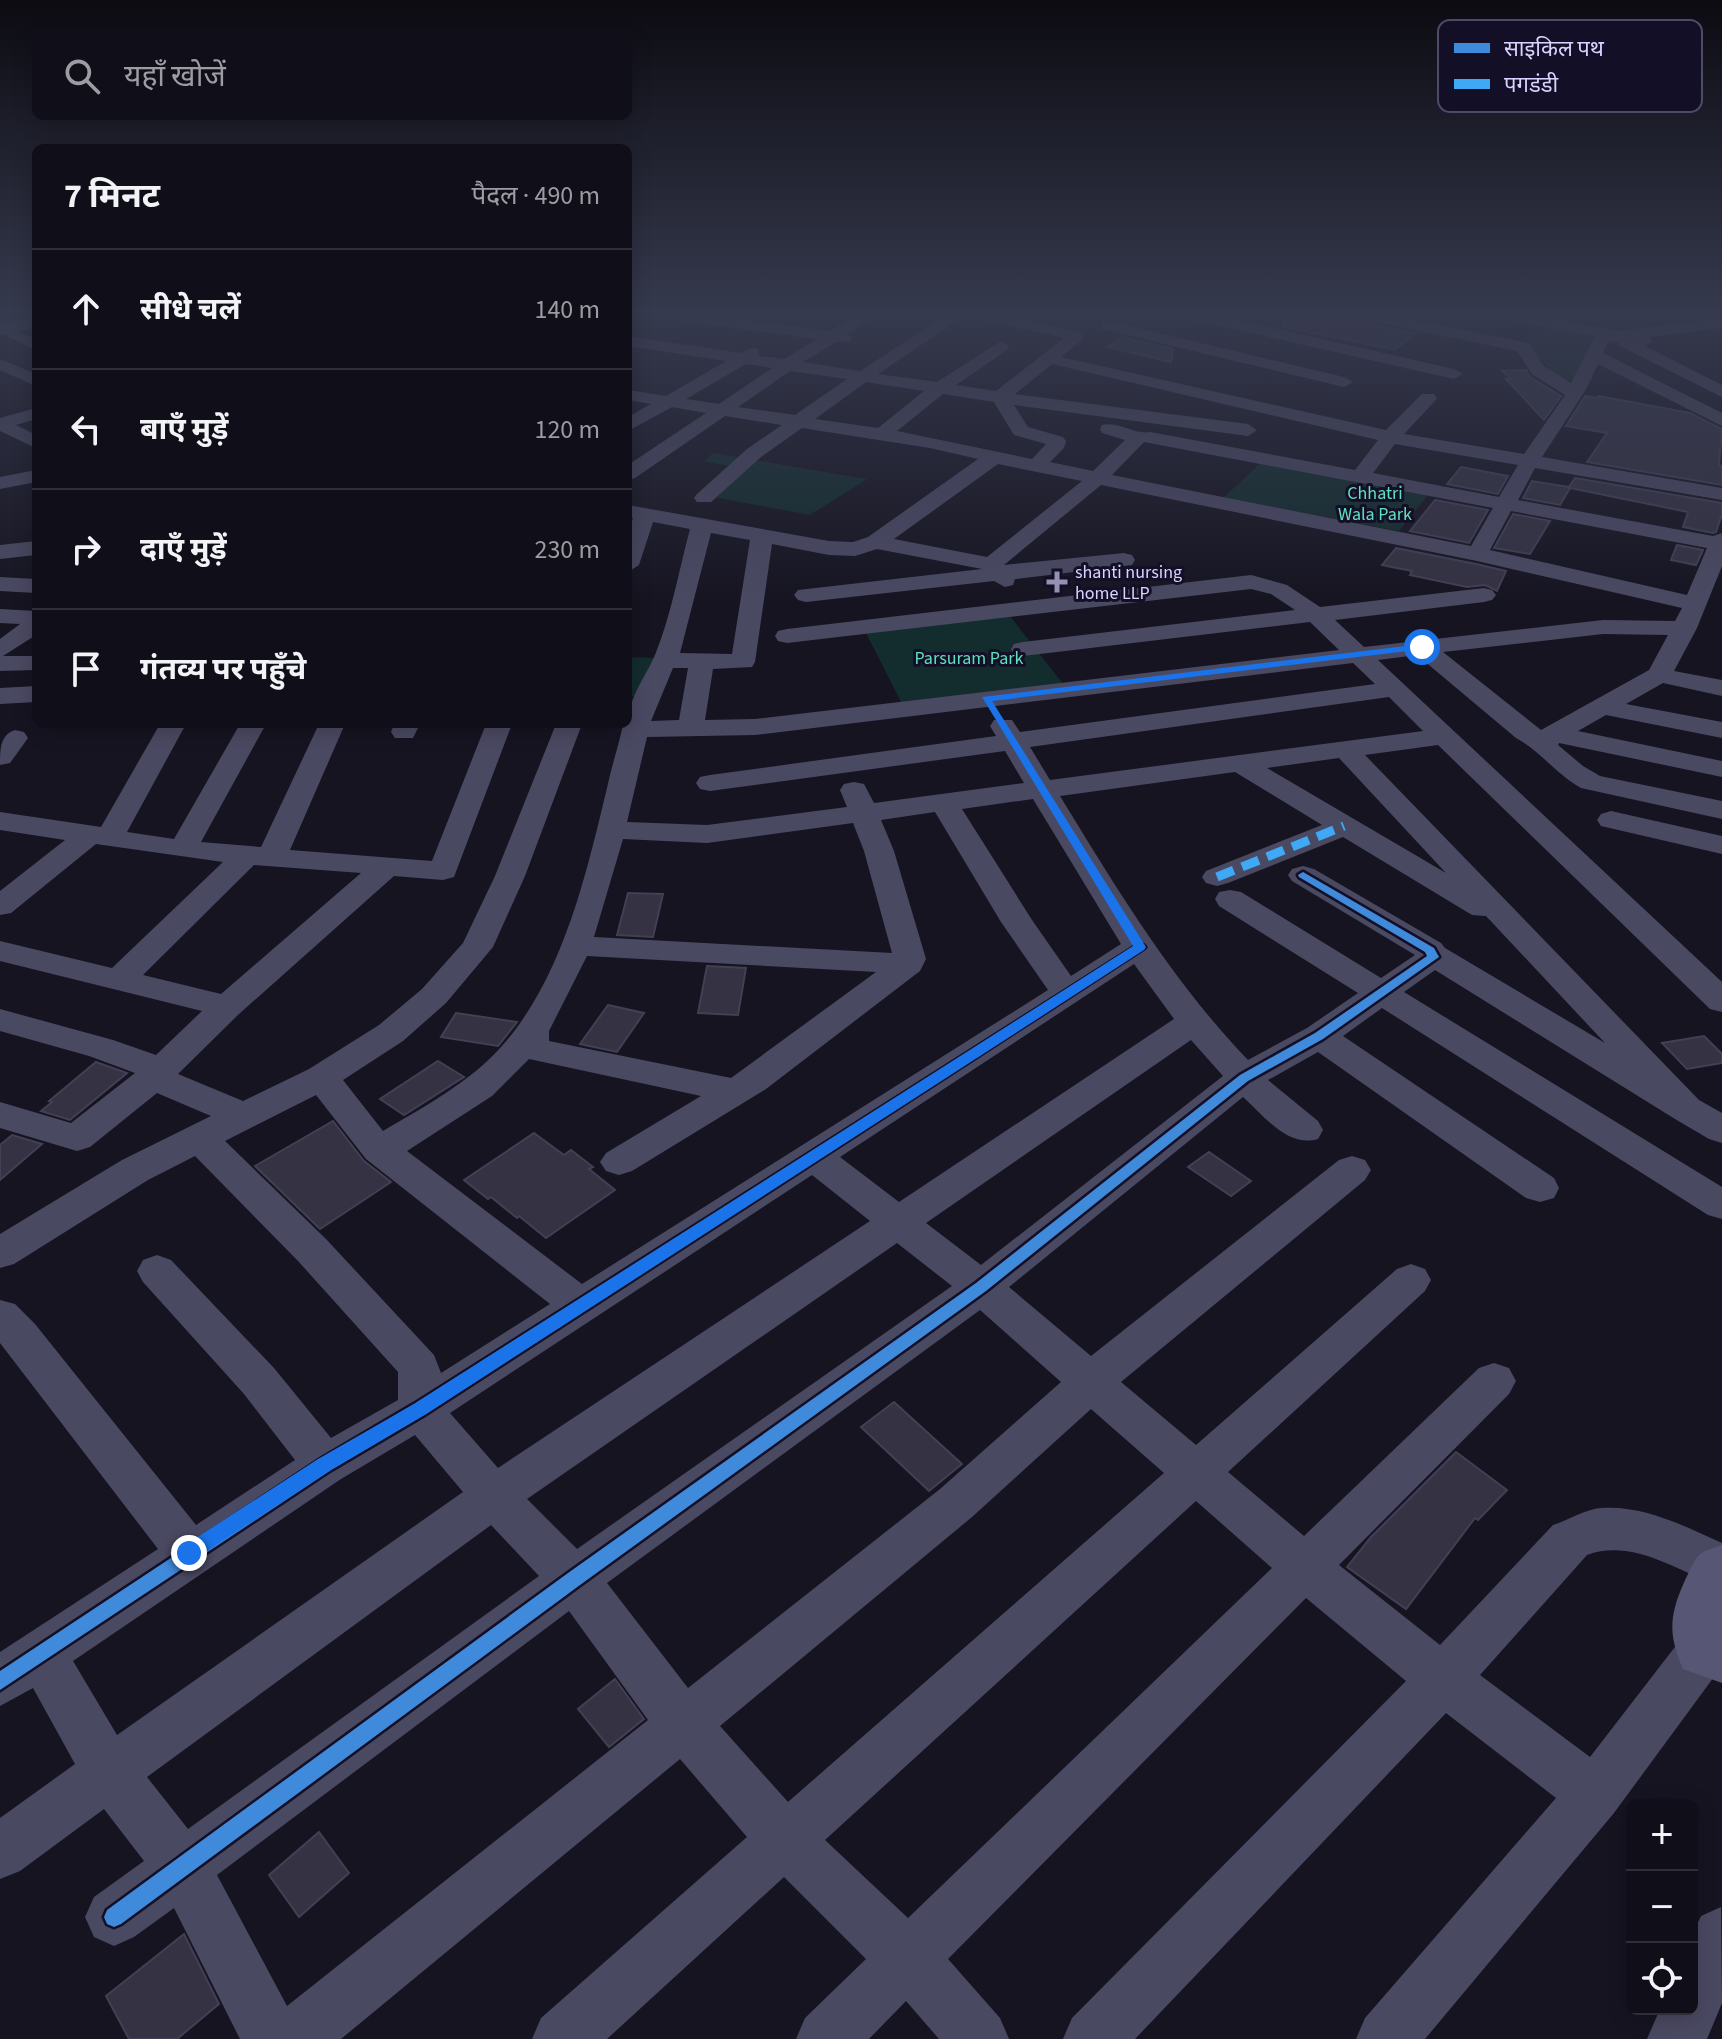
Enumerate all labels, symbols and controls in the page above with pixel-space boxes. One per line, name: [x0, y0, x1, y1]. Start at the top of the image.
legend: [1438, 20, 1702, 112]
search box: [32, 32, 632, 120]
text: साइकिल पथ: [1504, 33, 1605, 65]
icon: search: [60, 54, 104, 98]
text: यहाँ खोजें: [124, 55, 226, 98]
text: पगडंडी: [1504, 69, 1558, 101]
text: 7 मिनट: [64, 172, 160, 221]
text: पैदल · 490 m: [471, 177, 600, 214]
icon: ahead: [64, 287, 108, 331]
text: सीधे चलें: [140, 288, 241, 331]
text: 140 m: [534, 291, 600, 328]
icon: left: [64, 407, 108, 451]
text: बाएँ मुड़ें: [140, 408, 228, 451]
text: 120 m: [534, 411, 600, 448]
park label: Chhatri Wala Park: [1338, 481, 1412, 527]
icon: right: [64, 527, 108, 571]
text: दाएँ मुड़ें: [140, 528, 227, 571]
text: 230 m: [534, 531, 600, 568]
place label: shanti nursing home LLP: [1075, 560, 1182, 606]
marker: shanti nursing home LLP: [1046, 571, 1068, 593]
route start: [1404, 629, 1440, 665]
park label: Parsuram Park: [914, 646, 1024, 671]
icon: arrive: [64, 647, 108, 691]
text: गंतव्य पर पहुँचे: [140, 648, 306, 691]
route end: [171, 1535, 207, 1571]
map controls: [1626, 1799, 1698, 2015]
button: +: [1626, 1799, 1698, 1871]
button: −: [1626, 1871, 1698, 1943]
button: locate: [1626, 1943, 1698, 2015]

